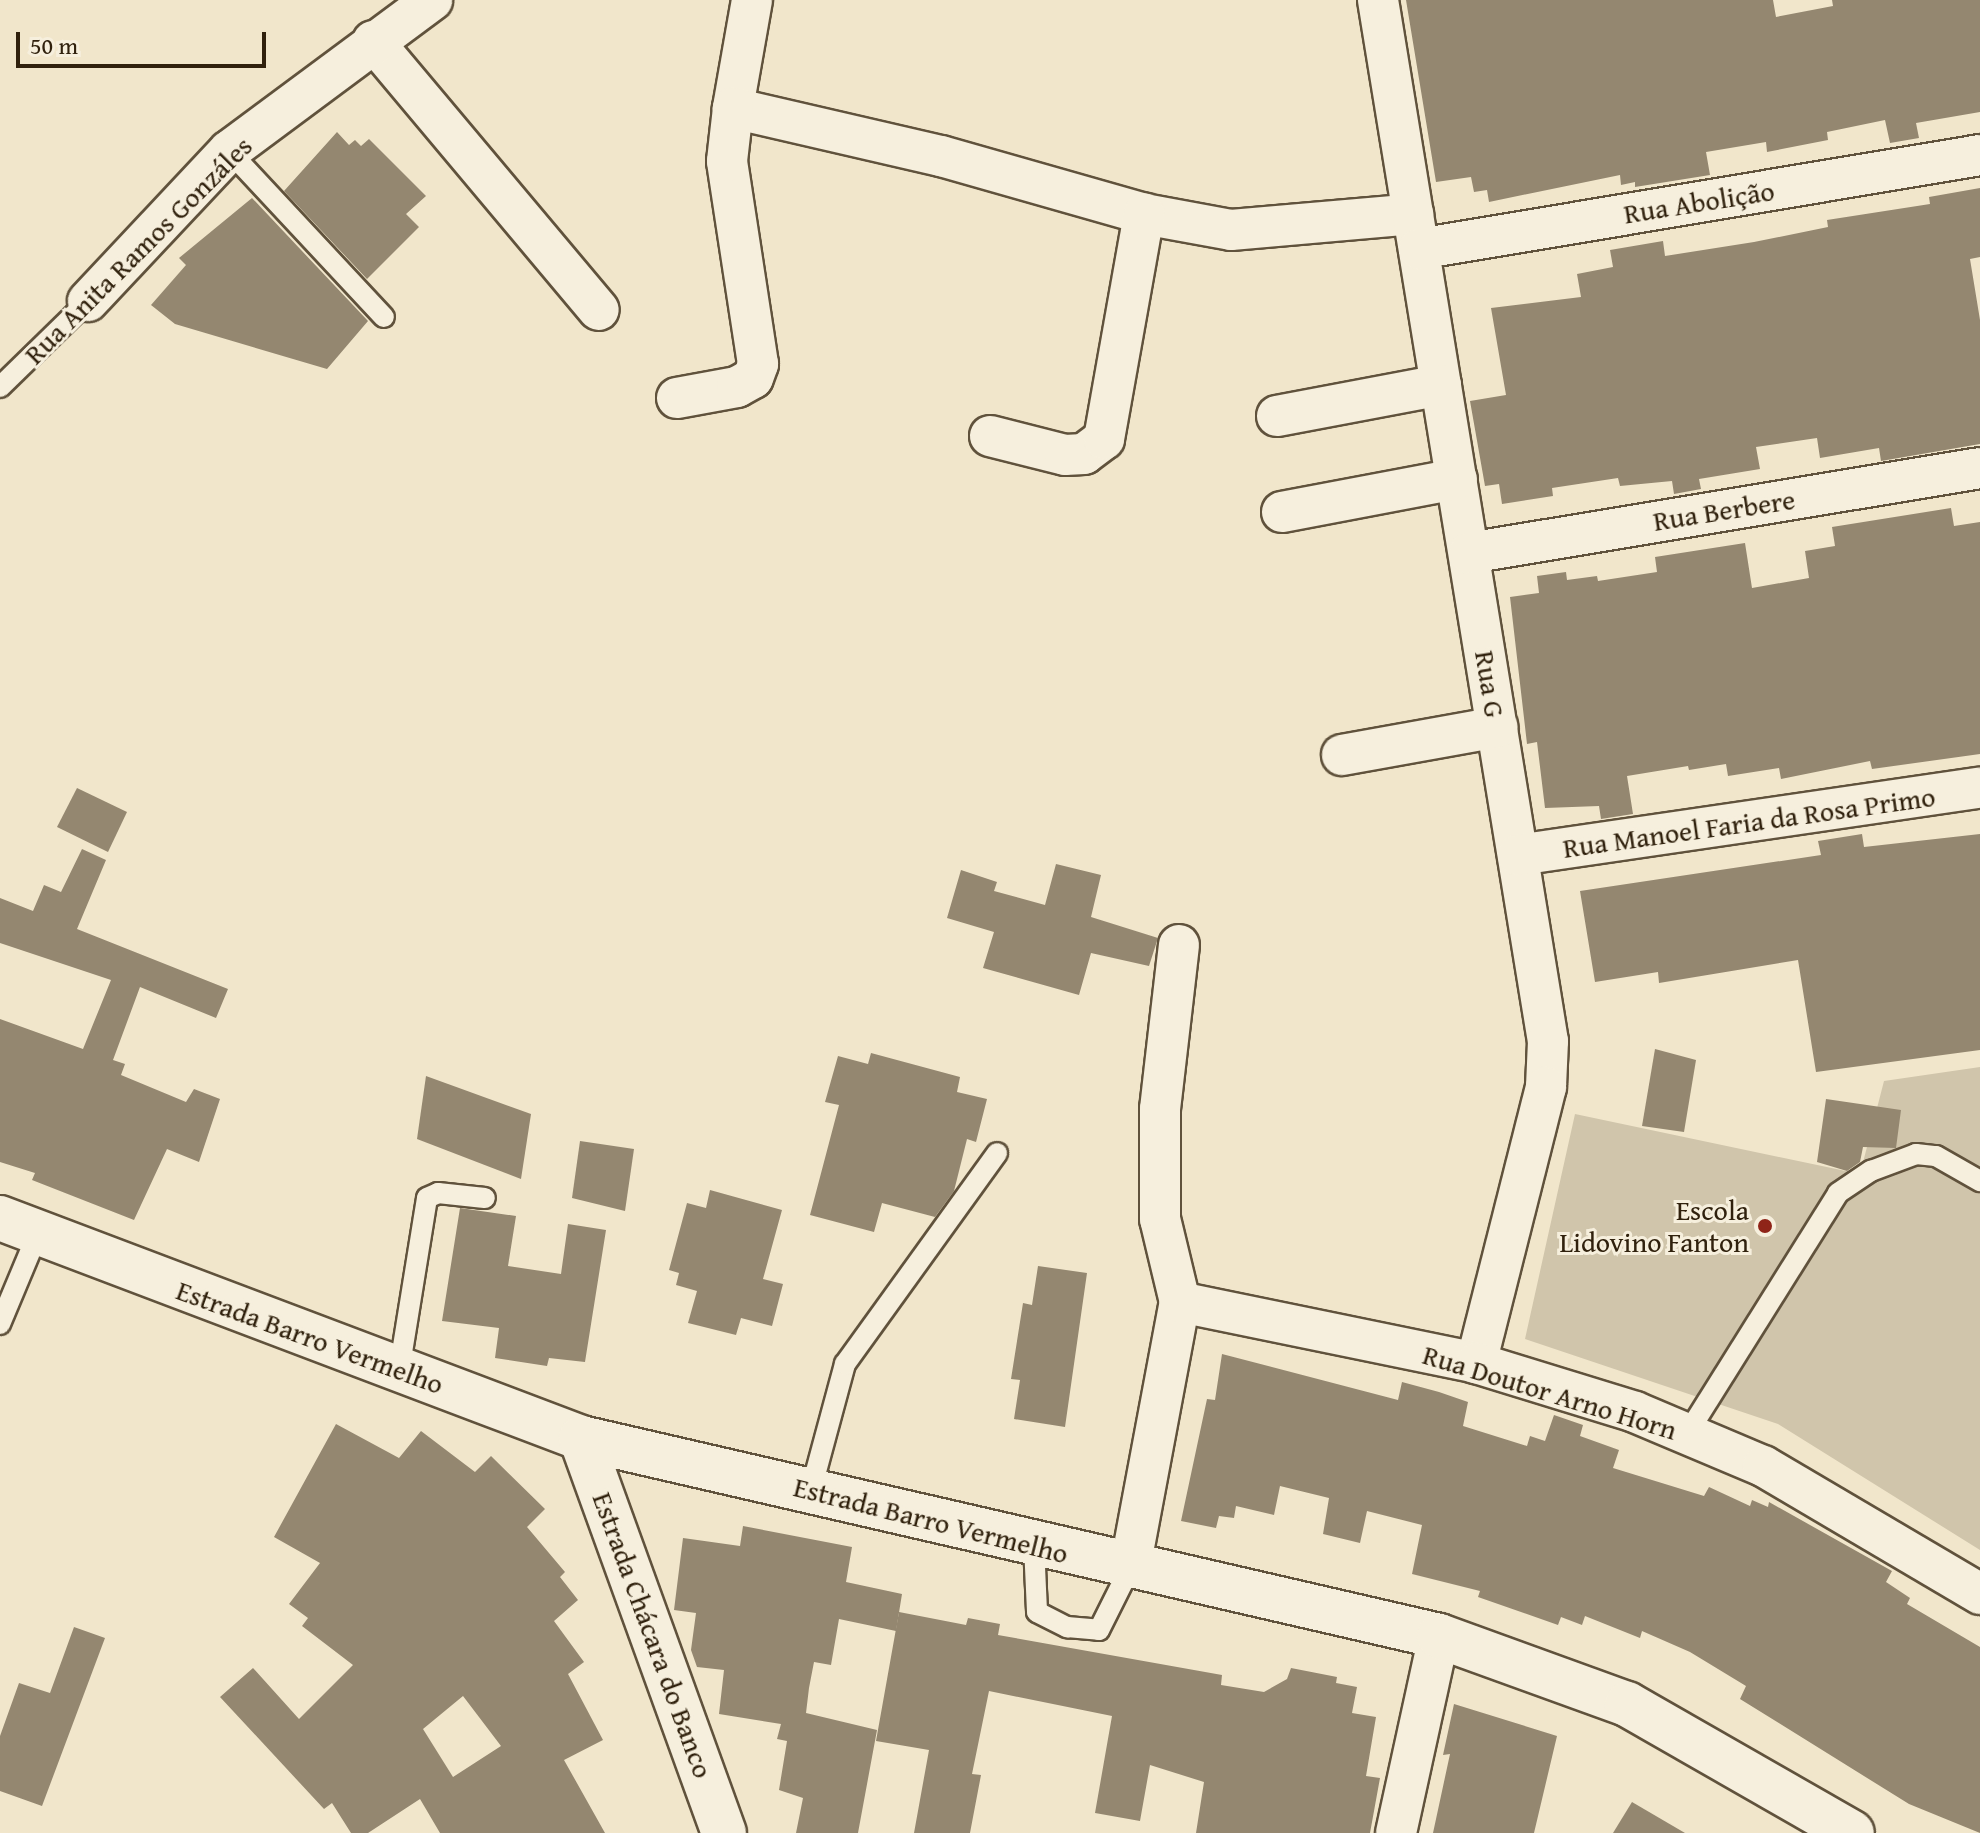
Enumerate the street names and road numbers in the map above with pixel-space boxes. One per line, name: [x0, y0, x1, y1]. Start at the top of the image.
street label: Rua Anita Ramos Gonzáles: [17, 129, 259, 371]
street label: Rua Abolição: [1621, 174, 1777, 230]
street label: Rua Berbere: [1651, 482, 1797, 538]
street label: Rua G: [1468, 648, 1512, 720]
street label: Rua Manoel Faria da Rosa Primo: [1561, 779, 1937, 865]
street label: Estrada Barro Vermelho: [172, 1273, 448, 1401]
street label: Rua Doutor Arno Horn: [1419, 1337, 1681, 1447]
street label: Estrada Barro Vermelho: [790, 1470, 1072, 1570]
street label: Estrada Chácara do Banco: [586, 1488, 720, 1782]

